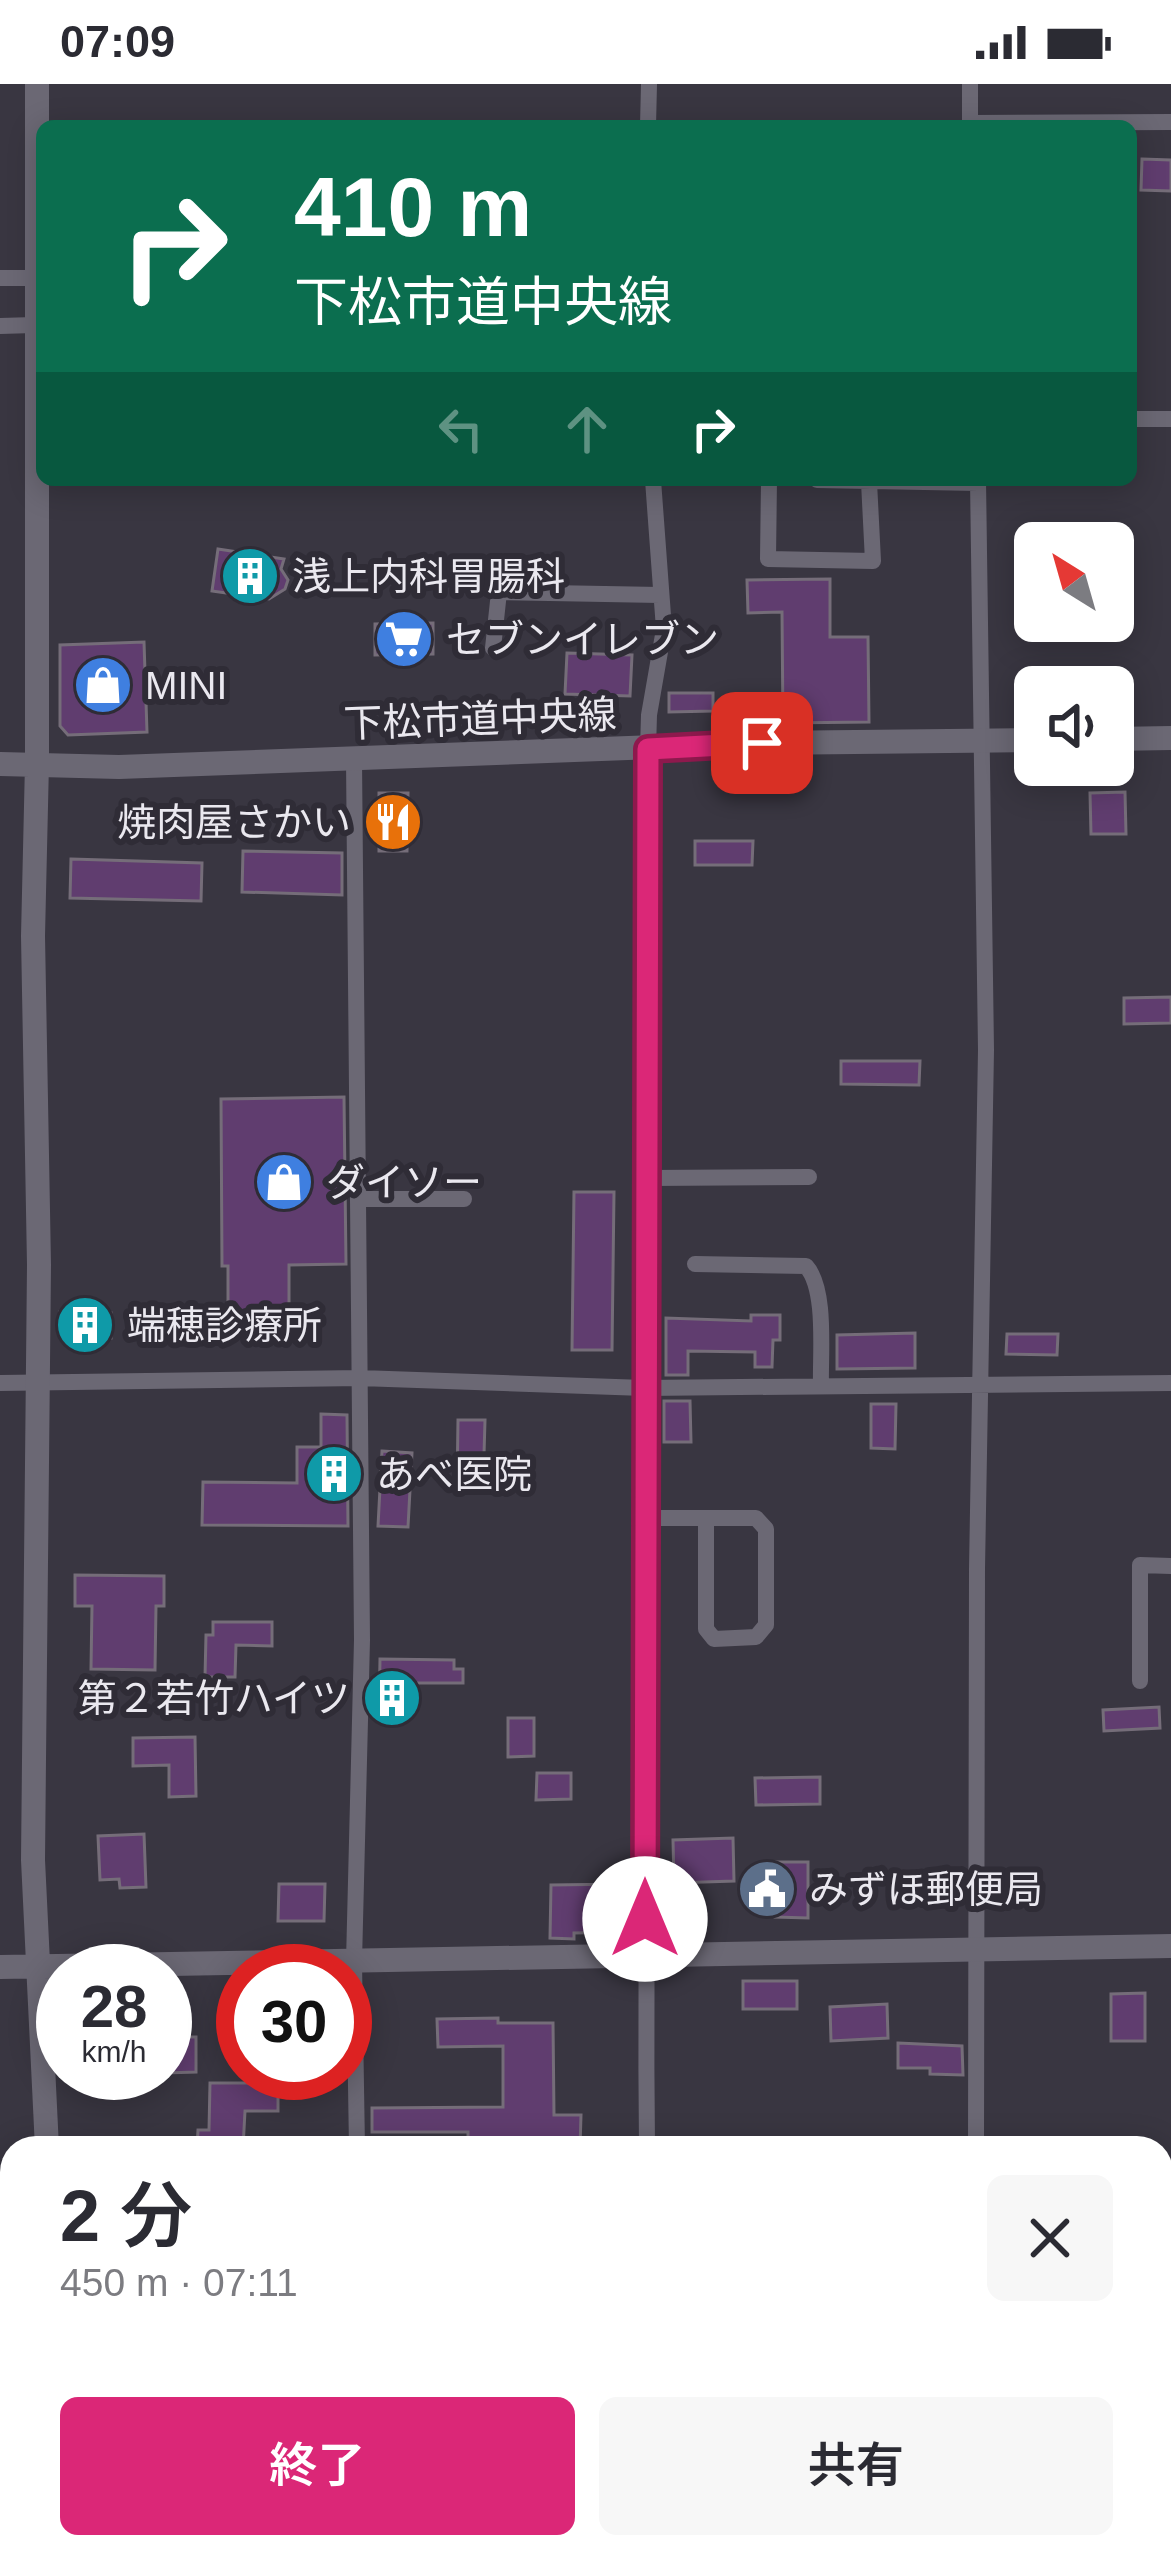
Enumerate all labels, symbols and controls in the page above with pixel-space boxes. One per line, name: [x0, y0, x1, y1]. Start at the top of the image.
text: 07:09: [60, 16, 175, 67]
text: 410 m: [294, 160, 532, 254]
icon: right: [96, 168, 252, 324]
text: 下松市道中央線: [294, 272, 672, 332]
icon: left: [428, 396, 494, 462]
icon: ahead: [554, 396, 620, 462]
icon: right: [680, 396, 746, 462]
north arrow: [1014, 522, 1134, 642]
map controls: [1014, 522, 1134, 786]
building icon: 浅上内科胃腸科: [219, 545, 281, 607]
place label: 浅上内科胃腸科: [292, 555, 565, 598]
supermarket icon: セブンイレブン: [373, 608, 435, 670]
place label: セブンイレブン: [446, 618, 719, 661]
shop icon: MINI: [72, 654, 134, 716]
place label: MINI: [145, 664, 227, 707]
button: sound: [1014, 666, 1134, 786]
pin: [711, 692, 813, 794]
street label: 下松市道中央線: [343, 693, 617, 745]
icon: arrive: [729, 710, 795, 776]
restaurant icon: 焼肉屋さかい: [362, 791, 424, 853]
place label: 焼肉屋さかい: [117, 801, 351, 844]
shop icon: ダイソー: [253, 1151, 315, 1213]
place label: ダイソー: [326, 1161, 482, 1204]
building icon: 端穂診療所: [54, 1294, 116, 1356]
place label: 端穂診療所: [127, 1304, 322, 1347]
building icon: あべ医院: [303, 1443, 365, 1505]
place label: あべ医院: [376, 1453, 532, 1496]
building icon: 第２若竹ハイツ: [361, 1667, 423, 1729]
place label: 第２若竹ハイツ: [78, 1677, 350, 1720]
position arrow: [582, 1856, 708, 1982]
public building icon: みずほ郵便局: [736, 1858, 798, 1920]
place label: みずほ郵便局: [809, 1868, 1043, 1911]
speed limit sign: 30: [216, 1944, 372, 2100]
text: 28: [81, 1973, 147, 2040]
text: km/h: [81, 2035, 147, 2068]
button: close: [987, 2175, 1113, 2301]
text: 2 分: [60, 2176, 192, 2256]
text: 450 m · 07:11: [60, 2261, 298, 2304]
button: 終了: [60, 2397, 575, 2535]
button: 共有: [599, 2397, 1113, 2535]

